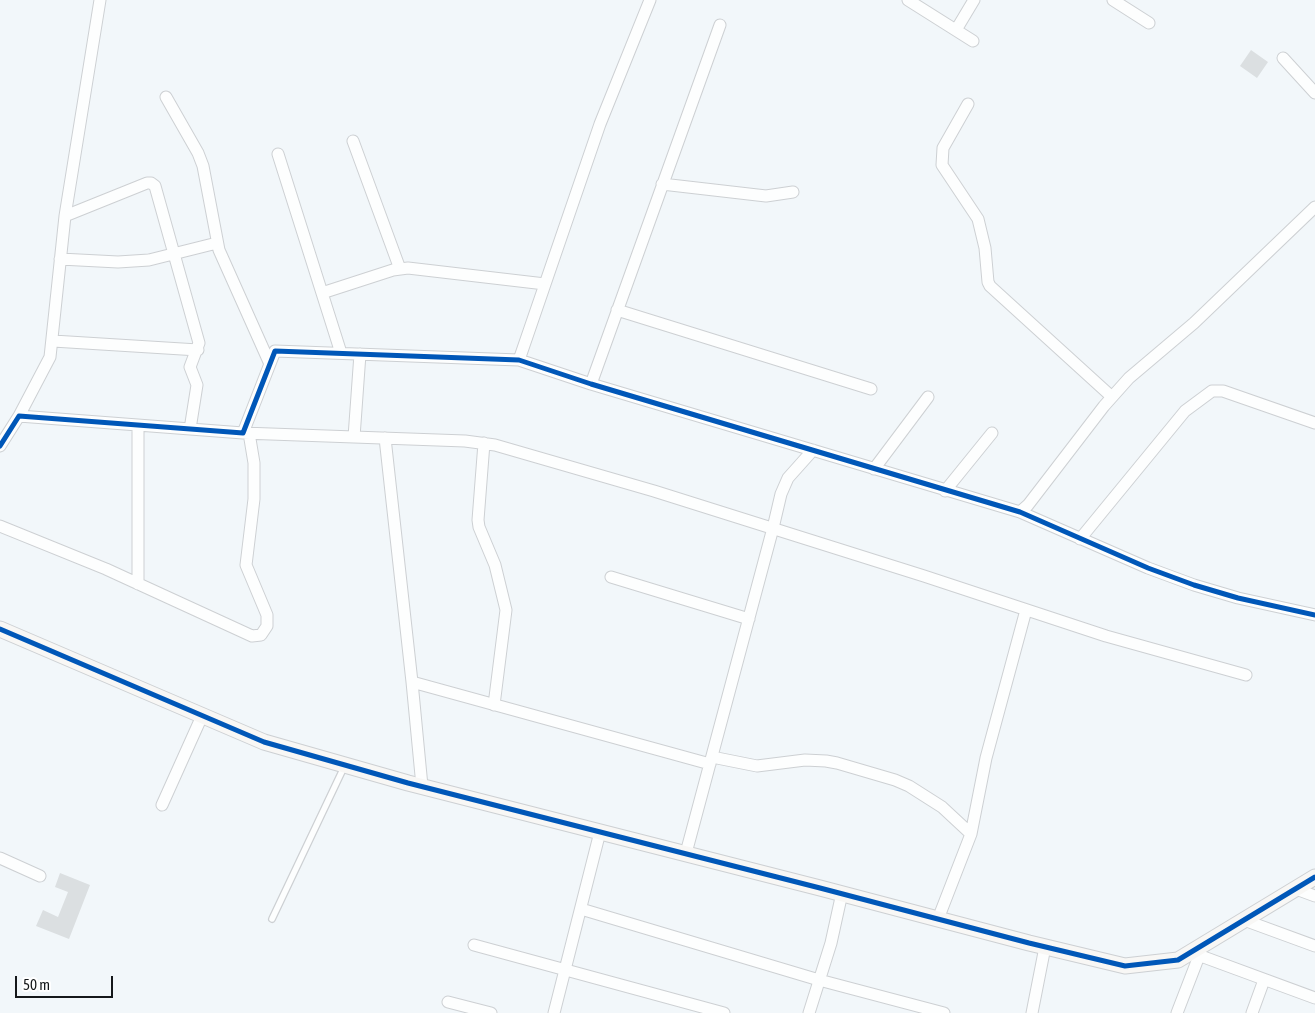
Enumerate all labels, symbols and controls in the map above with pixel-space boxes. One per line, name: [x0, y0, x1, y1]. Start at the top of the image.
scale bar: [18, 966, 115, 998]
text: 50 m: [23, 976, 50, 993]

